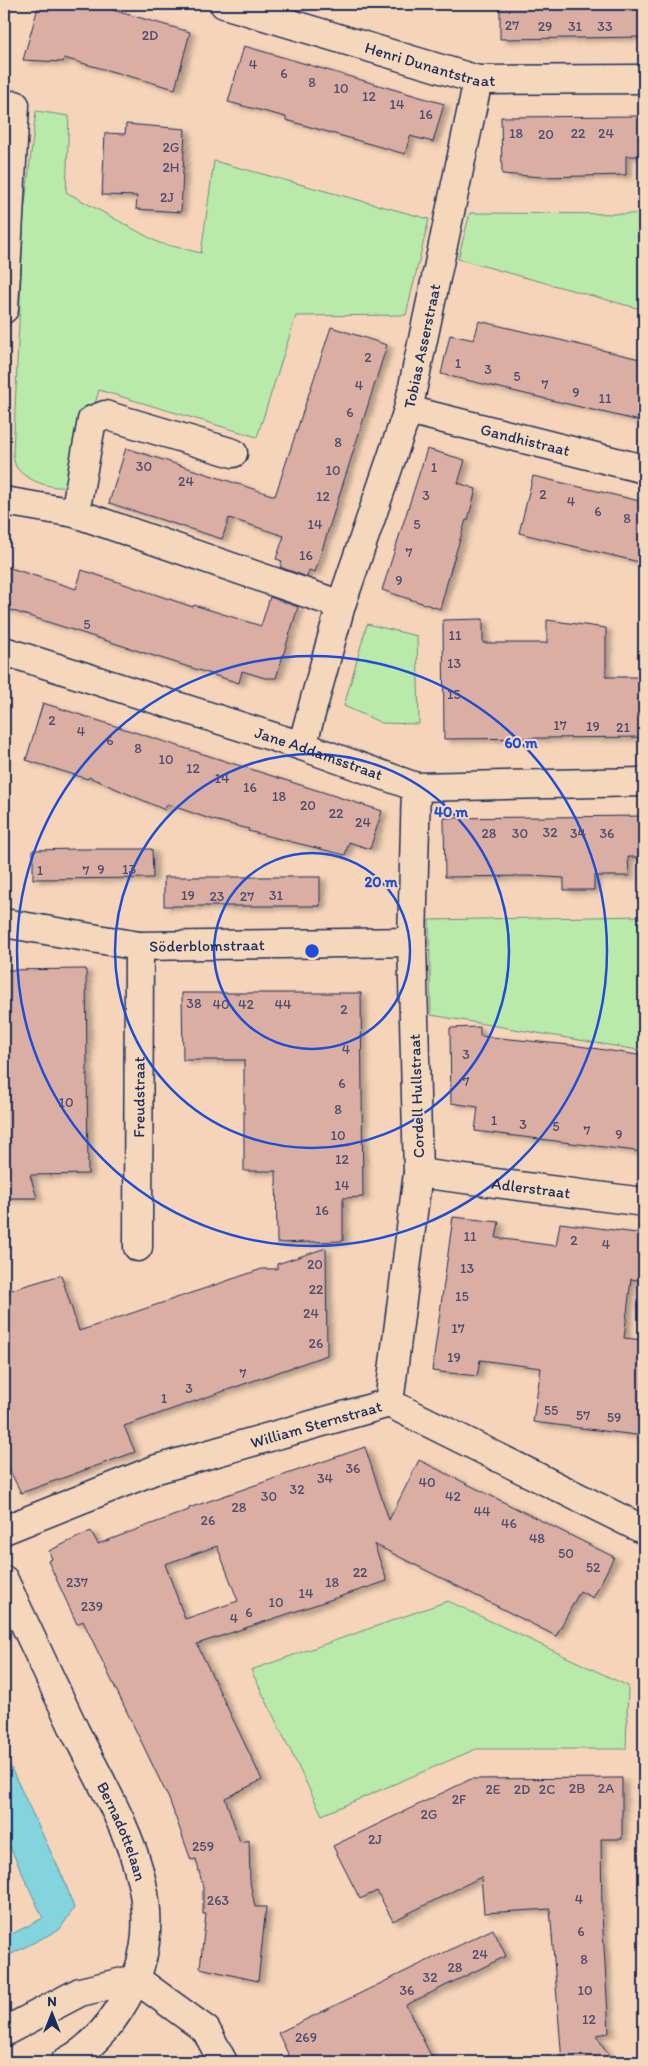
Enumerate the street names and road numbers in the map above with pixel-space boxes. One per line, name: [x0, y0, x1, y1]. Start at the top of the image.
street label: Henri Dunantstraat: [363, 38, 495, 90]
street label: Tobias Asserstraat: [400, 282, 445, 410]
street label: Gandhistraat: [478, 419, 572, 460]
street label: Jane Addamsstraat: [252, 723, 385, 784]
street label: Söderblomstraat: [149, 935, 265, 956]
street label: Cordell Hullstraat: [405, 1034, 428, 1158]
street label: Freudstraat: [129, 1056, 149, 1138]
street label: Adlerstraat: [490, 1174, 572, 1202]
street label: William Sternstraat: [248, 1397, 384, 1452]
street label: Bernadottelaan: [93, 1779, 150, 1883]

